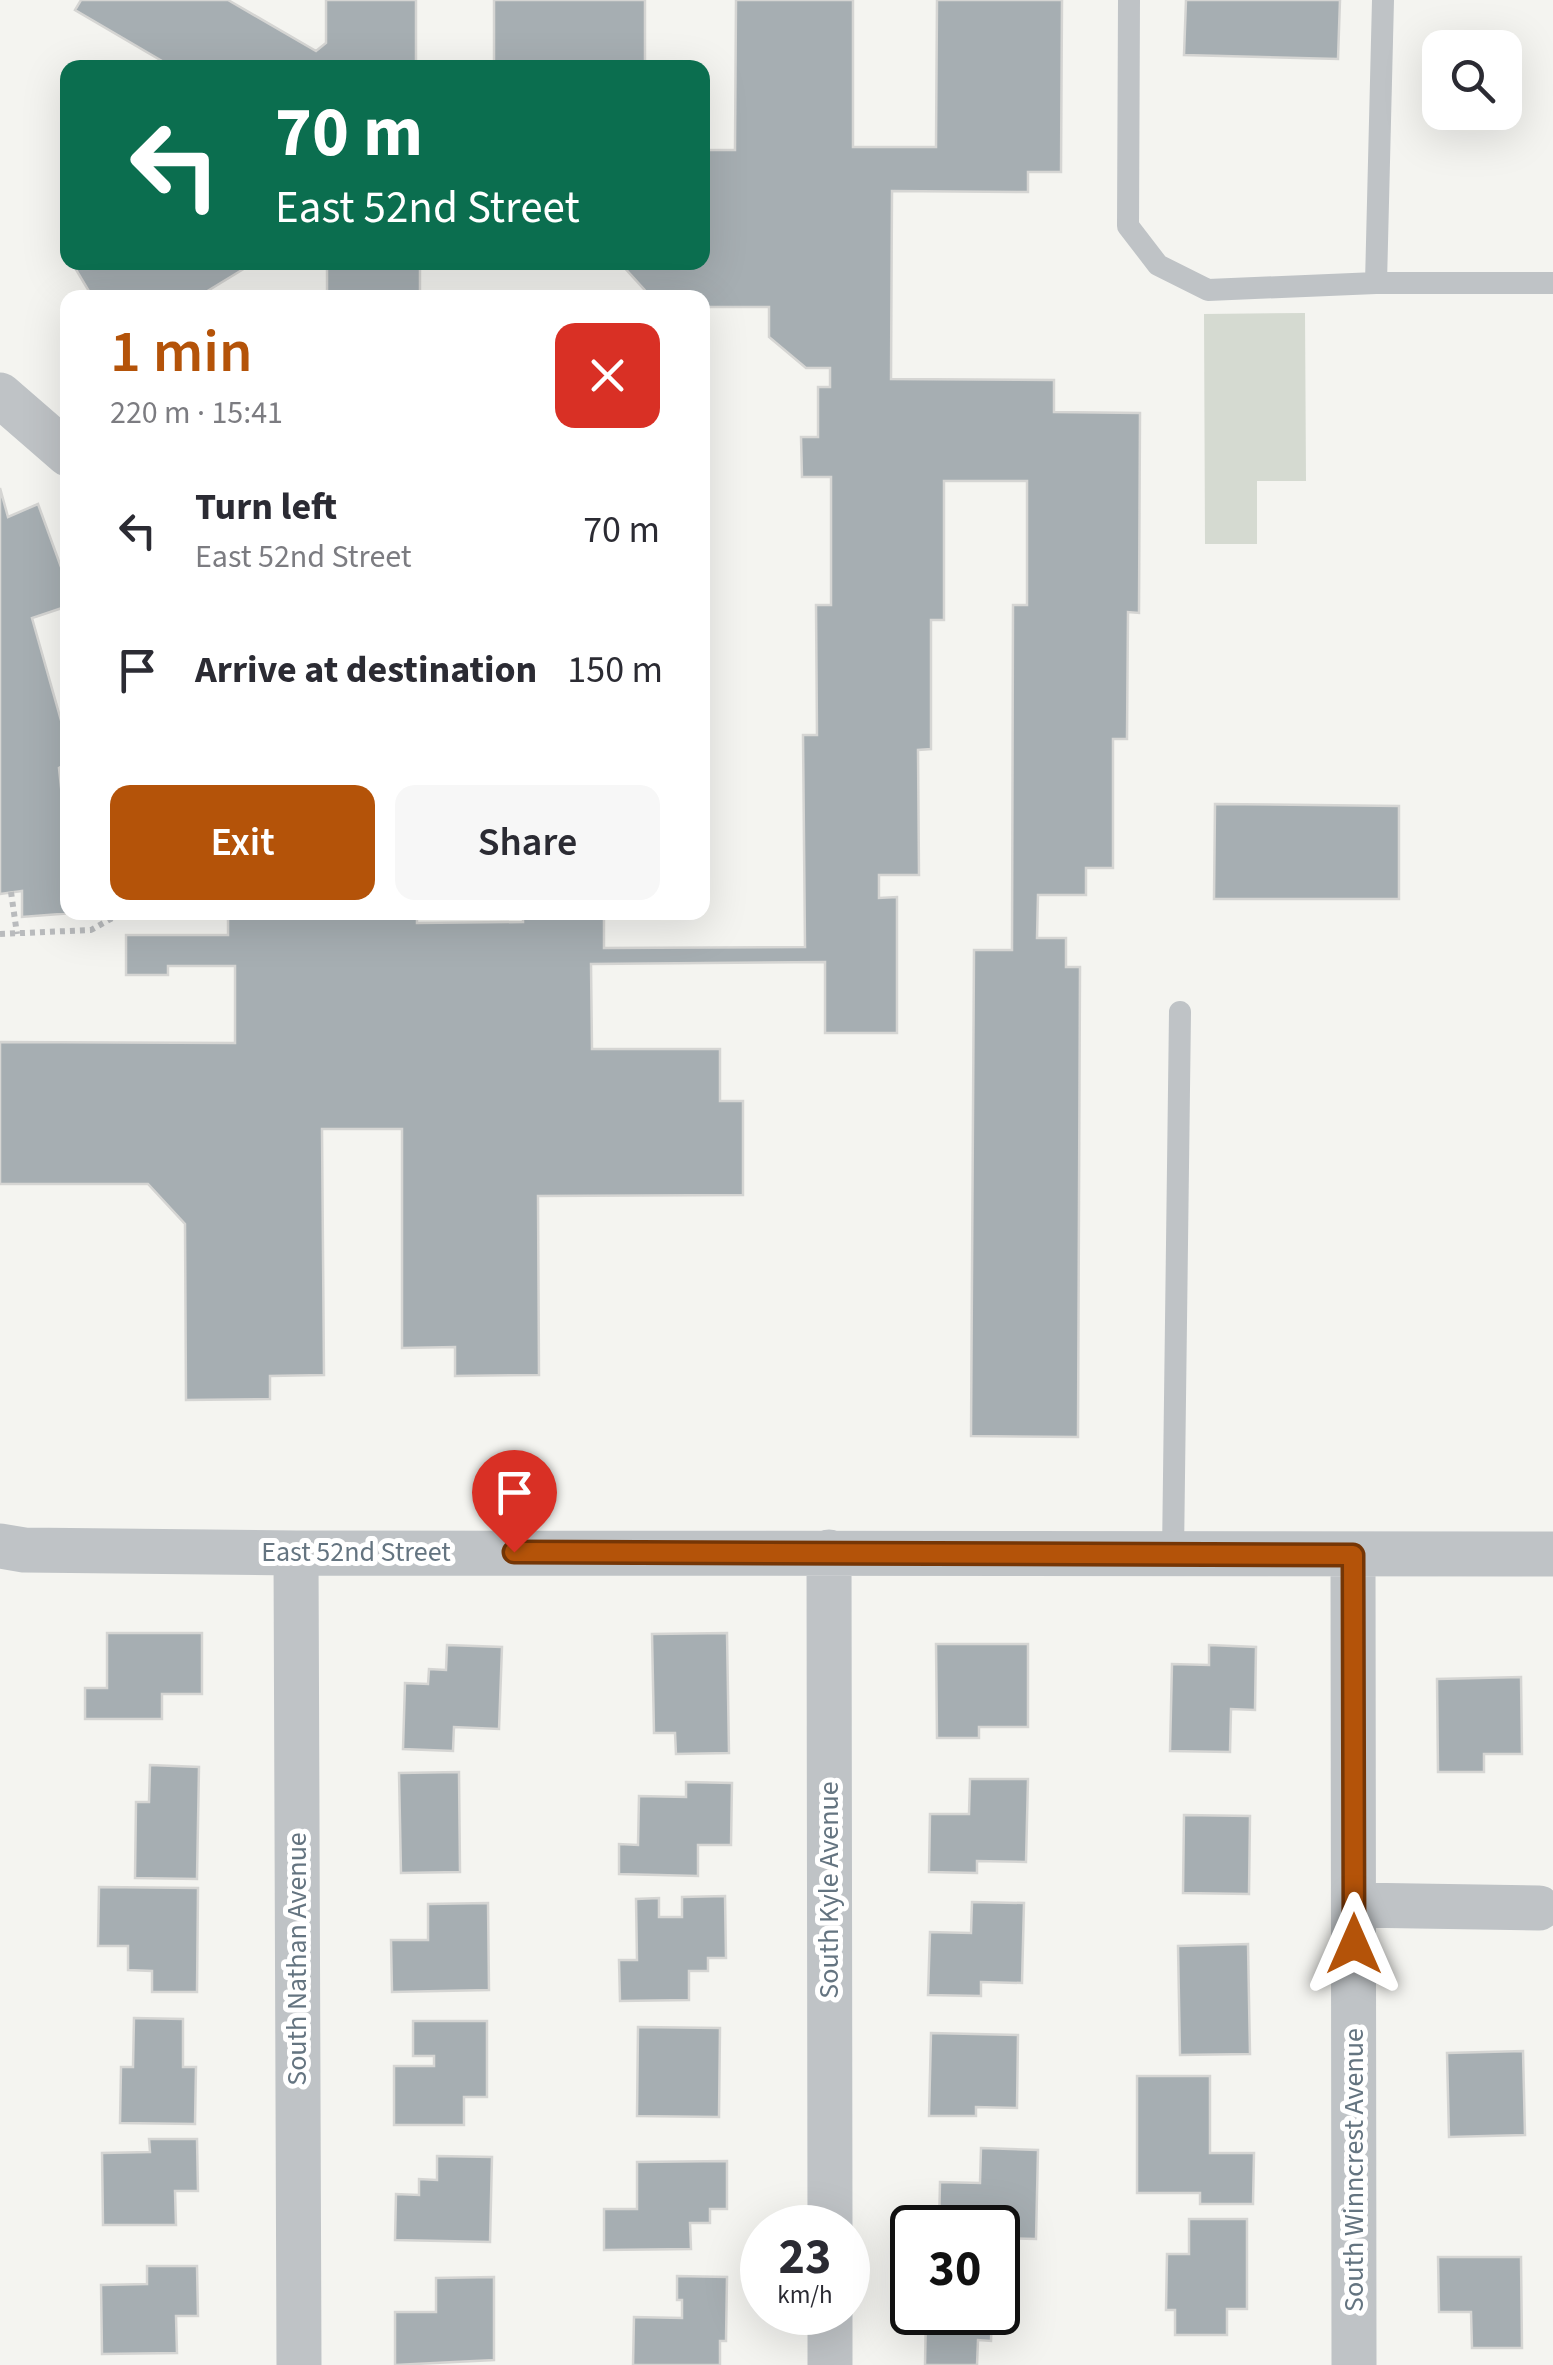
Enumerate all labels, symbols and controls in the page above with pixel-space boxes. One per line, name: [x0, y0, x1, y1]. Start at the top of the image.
map controls: [1422, 30, 1522, 130]
button: search: [1422, 30, 1522, 130]
text: 70 m: [275, 83, 423, 183]
icon: left: [110, 100, 240, 230]
text: East 52nd Street: [275, 176, 580, 240]
text: 1 min: [110, 310, 253, 395]
button: close: [555, 323, 660, 428]
text: 220 m · 15:41: [110, 390, 283, 436]
text: Turn left: [195, 480, 337, 534]
icon: left: [110, 503, 165, 558]
text: 70 m: [583, 503, 660, 557]
text: East 52nd Street: [195, 534, 412, 580]
icon: arrive: [110, 643, 165, 698]
text: Arrive at destination: [195, 643, 537, 697]
text: 150 m: [567, 643, 663, 697]
button: Exit: [110, 785, 375, 900]
button: Share: [395, 785, 660, 900]
pin: [472, 1450, 557, 1553]
icon: arrive: [487, 1465, 542, 1520]
street label: East 52nd Street: [261, 1532, 451, 1572]
street label: South Kyle Avenue: [809, 1781, 849, 1999]
street label: South Nathan Avenue: [277, 1832, 317, 2086]
position arrow: [1302, 1892, 1406, 1996]
street label: South Winncrest Avenue: [1334, 2028, 1374, 2312]
speed limit sign: 30: [890, 2205, 1020, 2335]
text: 23: [779, 2222, 831, 2293]
text: km/h: [777, 2277, 833, 2313]

